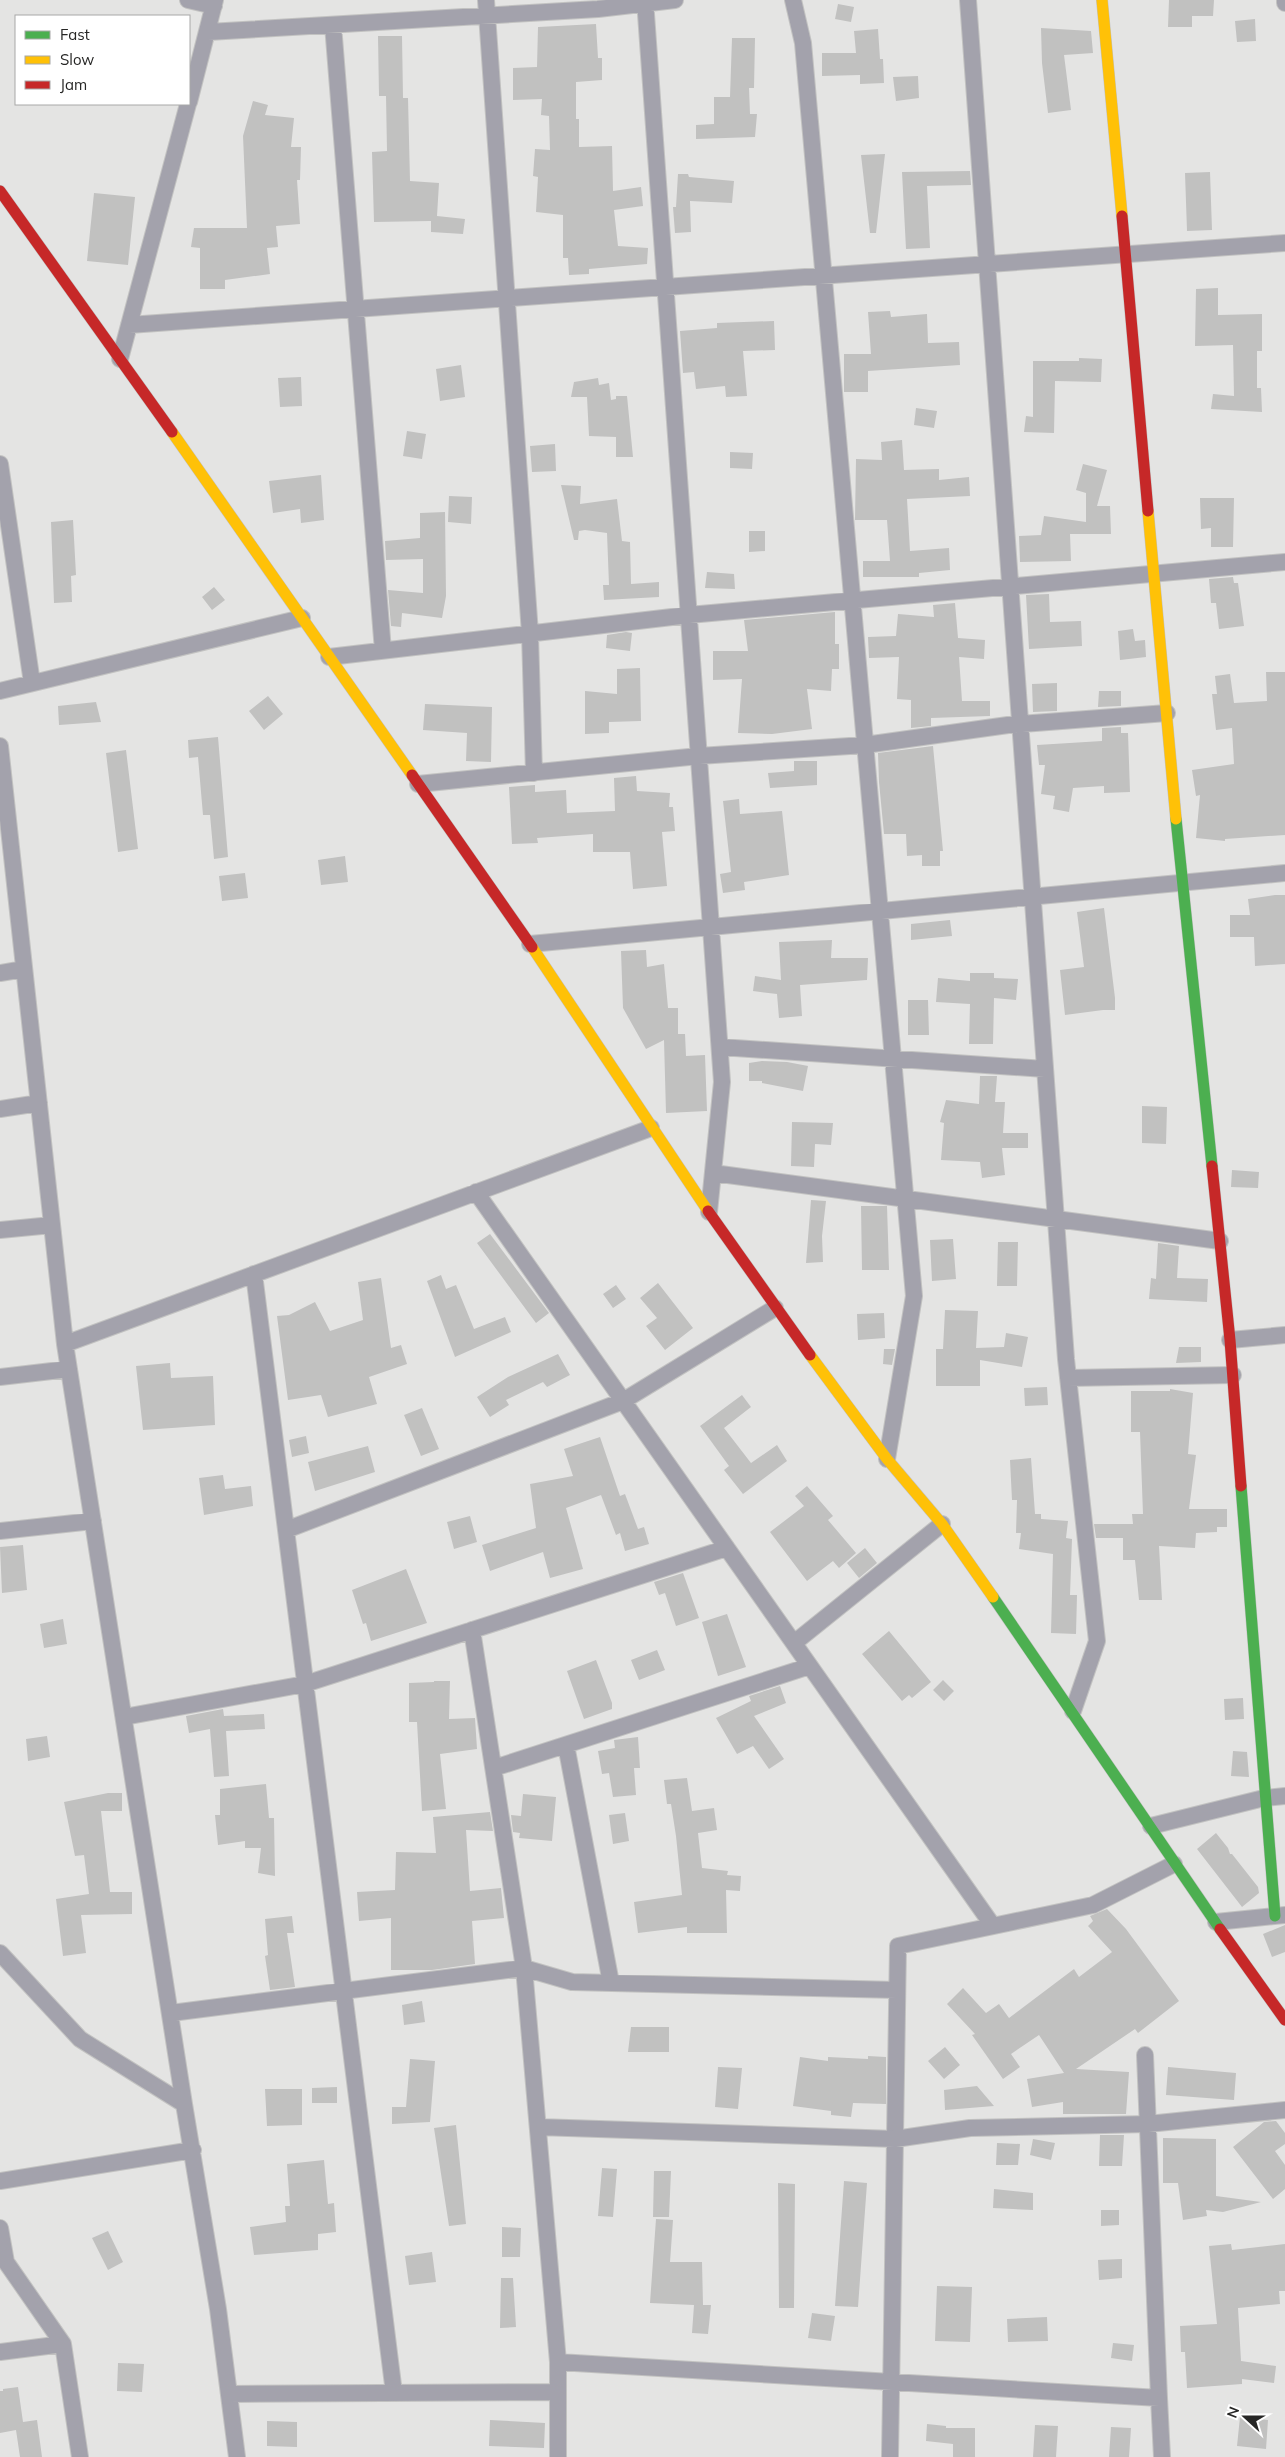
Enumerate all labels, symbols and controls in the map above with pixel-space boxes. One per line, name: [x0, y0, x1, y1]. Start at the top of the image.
legend: [15, 15, 190, 105]
text: Fast: [60, 25, 90, 44]
text: Slow: [60, 50, 94, 69]
text: Jam: [60, 75, 87, 94]
north arrow: [1220, 2392, 1270, 2442]
text: N: [1223, 2404, 1243, 2421]

